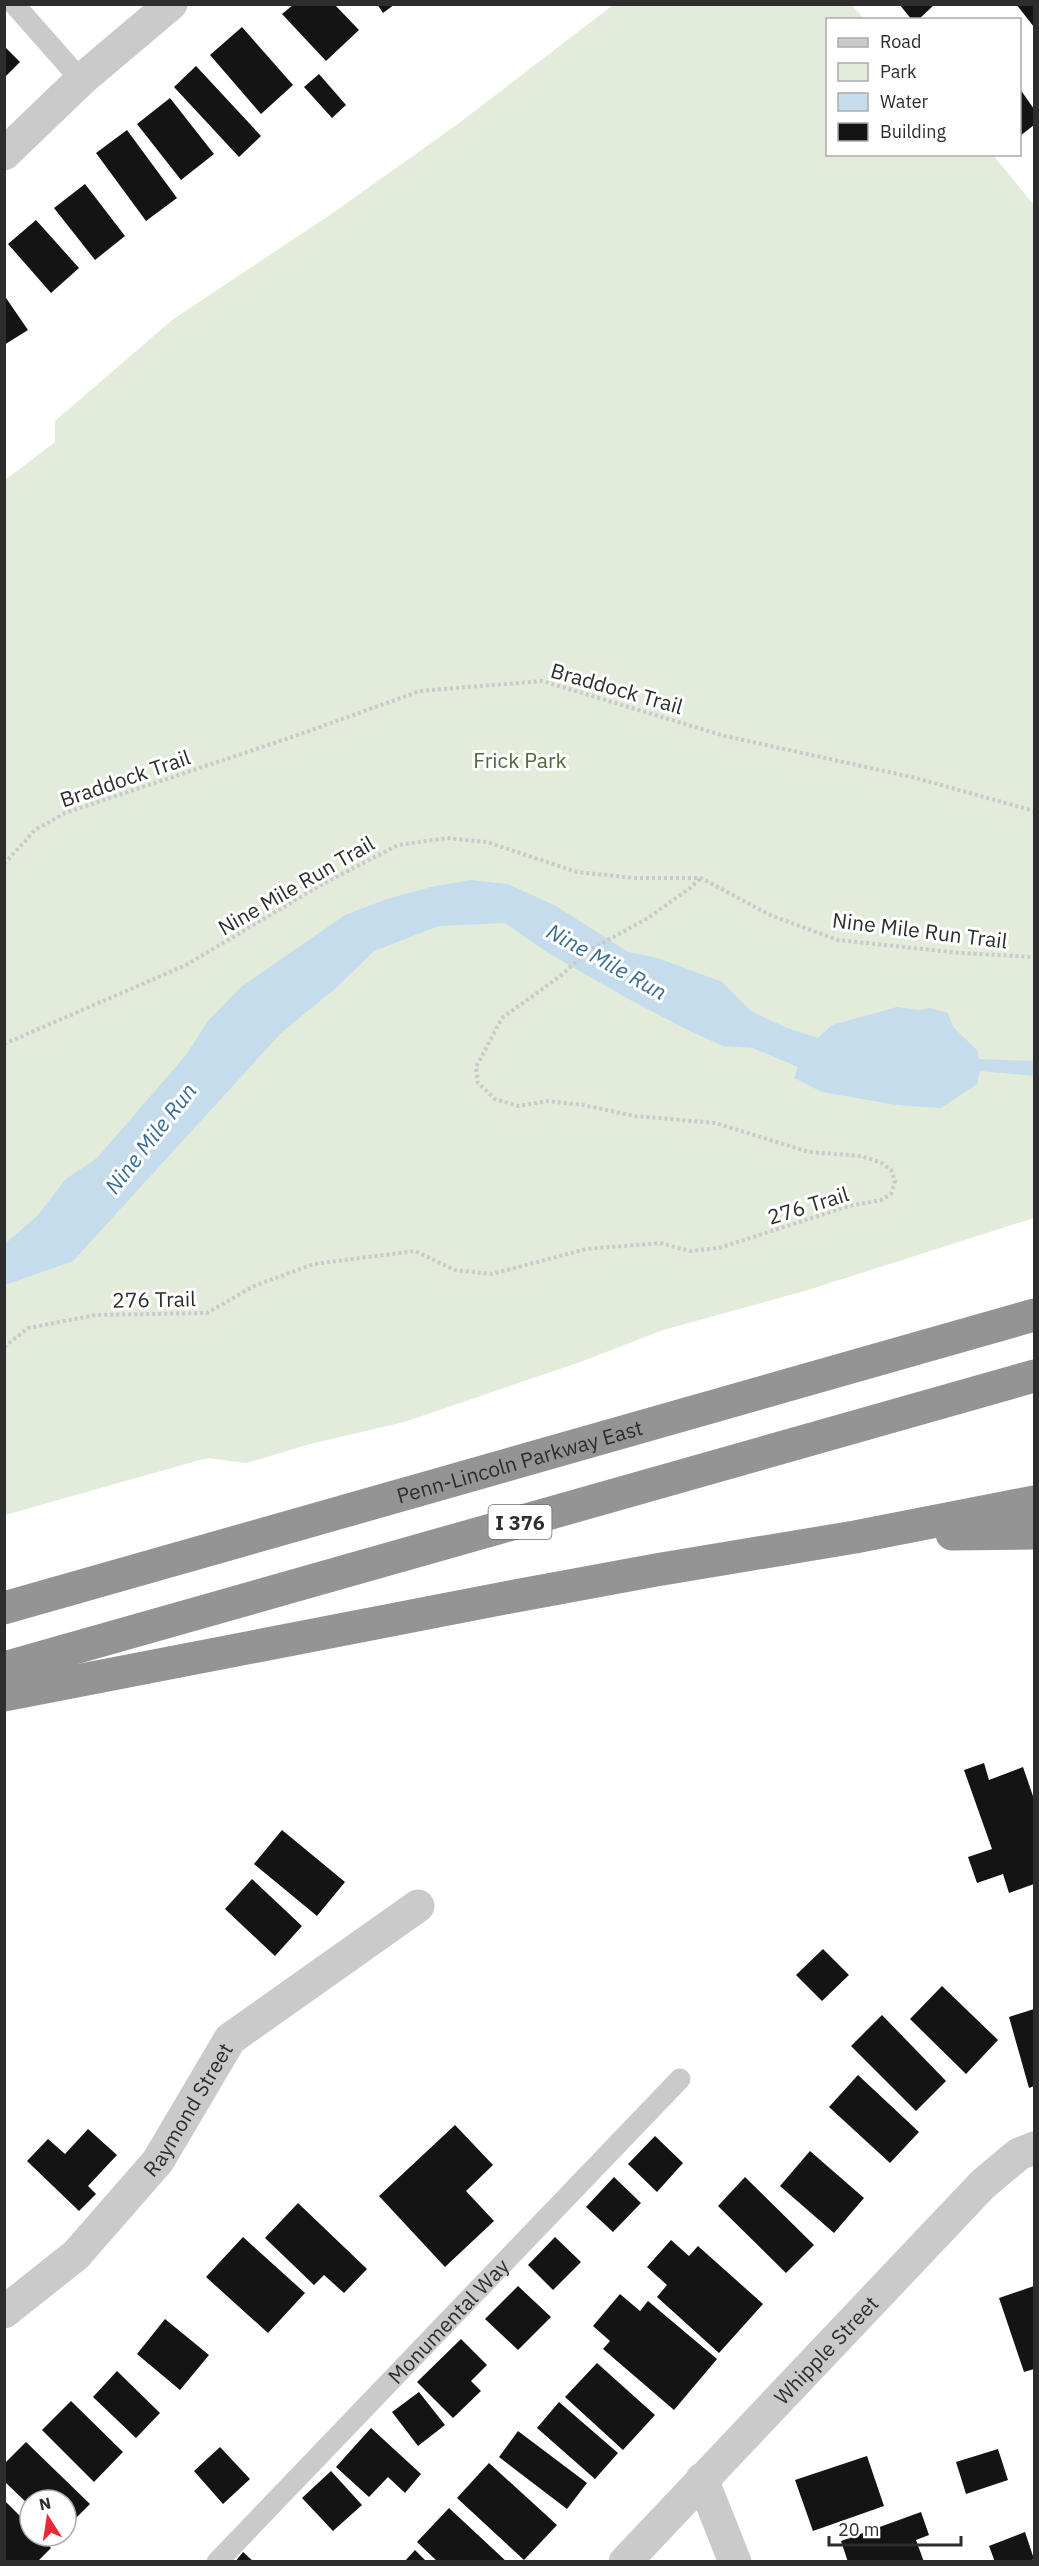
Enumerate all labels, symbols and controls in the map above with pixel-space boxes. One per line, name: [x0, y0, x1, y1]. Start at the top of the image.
legend: [826, 18, 1021, 156]
text: Road: [880, 30, 921, 53]
text: Park: [880, 60, 917, 83]
text: Water: [880, 90, 929, 113]
text: Building: [880, 120, 947, 143]
street label: Braddock Trail: [548, 656, 687, 720]
street label: Braddock Trail: [56, 743, 194, 813]
park label: Frick Park: [473, 746, 567, 774]
street label: Nine Mile Run Trail: [213, 829, 380, 941]
street label: Nine Mile Run Trail: [831, 905, 1009, 955]
water label: Nine Mile Run: [542, 916, 672, 1006]
water label: Nine Mile Run: [98, 1077, 202, 1199]
street label: 276 Trail: [764, 1179, 852, 1231]
street label: 276 Trail: [112, 1284, 196, 1314]
street label: Penn-Lincoln Parkway East: [393, 1413, 646, 1510]
road number: I 376: [488, 1505, 552, 1539]
street label: Raymond Street: [137, 2037, 239, 2183]
street label: Monumental Way: [381, 2252, 515, 2390]
street label: Whipple Street: [767, 2289, 884, 2410]
north arrow: [18, 2488, 78, 2548]
text: N: [37, 2492, 53, 2514]
scale bar: [829, 2509, 961, 2547]
text: 20 m: [838, 2518, 880, 2541]

